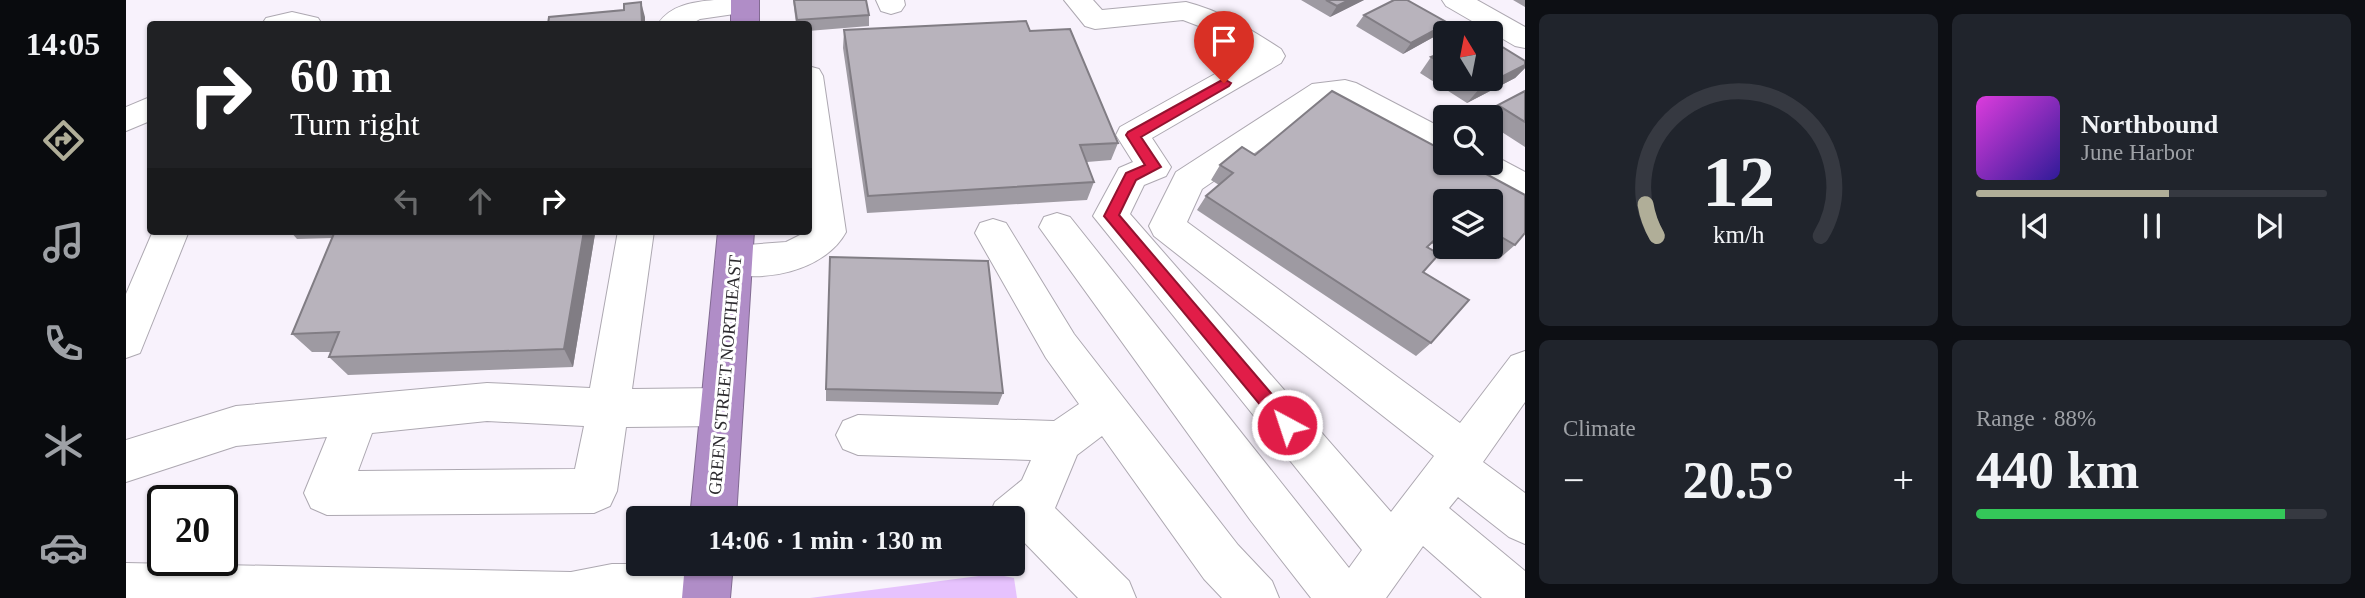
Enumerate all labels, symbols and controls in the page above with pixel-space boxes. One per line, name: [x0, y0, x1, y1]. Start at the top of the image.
pin: [1194, 11, 1254, 83]
north arrow: [1433, 21, 1503, 91]
map controls: [1433, 21, 1503, 259]
icon: arrive: [1205, 22, 1243, 60]
text: 14:05: [26, 26, 100, 62]
text: 60 m: [290, 48, 392, 103]
icon: right: [175, 49, 266, 140]
button: search: [1433, 105, 1503, 175]
text: Turn right: [290, 106, 420, 142]
text: Northbound: [2081, 110, 2218, 139]
icon: directions: [39, 116, 88, 165]
text: June Harbor: [2081, 140, 2194, 165]
text: 12: [1702, 142, 1775, 223]
icon: left: [388, 182, 426, 220]
icon: ahead: [461, 182, 499, 220]
icon: right: [534, 182, 572, 220]
button: layers: [1433, 189, 1503, 259]
icon: previous: [2016, 207, 2054, 245]
icon: pause: [2133, 207, 2171, 245]
icon: next: [2250, 207, 2288, 245]
icon: music: [39, 218, 88, 267]
text: km/h: [1713, 221, 1765, 248]
street label: GREEN STREET NORTHEAST: [705, 254, 745, 496]
icon: phone: [39, 319, 88, 368]
position arrow: [1250, 388, 1324, 462]
text: Range · 88%: [1976, 406, 2096, 431]
text: Climate: [1563, 416, 1636, 441]
icon: climate: [39, 421, 88, 470]
text: 440 km: [1976, 442, 2139, 499]
text: 20.5°: [1683, 452, 1794, 509]
text: −: [1563, 459, 1584, 501]
text: +: [1893, 459, 1914, 501]
speed limit sign: 20: [147, 485, 238, 576]
icon: car: [39, 523, 88, 572]
text: 14:06 · 1 min · 130 m: [709, 526, 943, 555]

